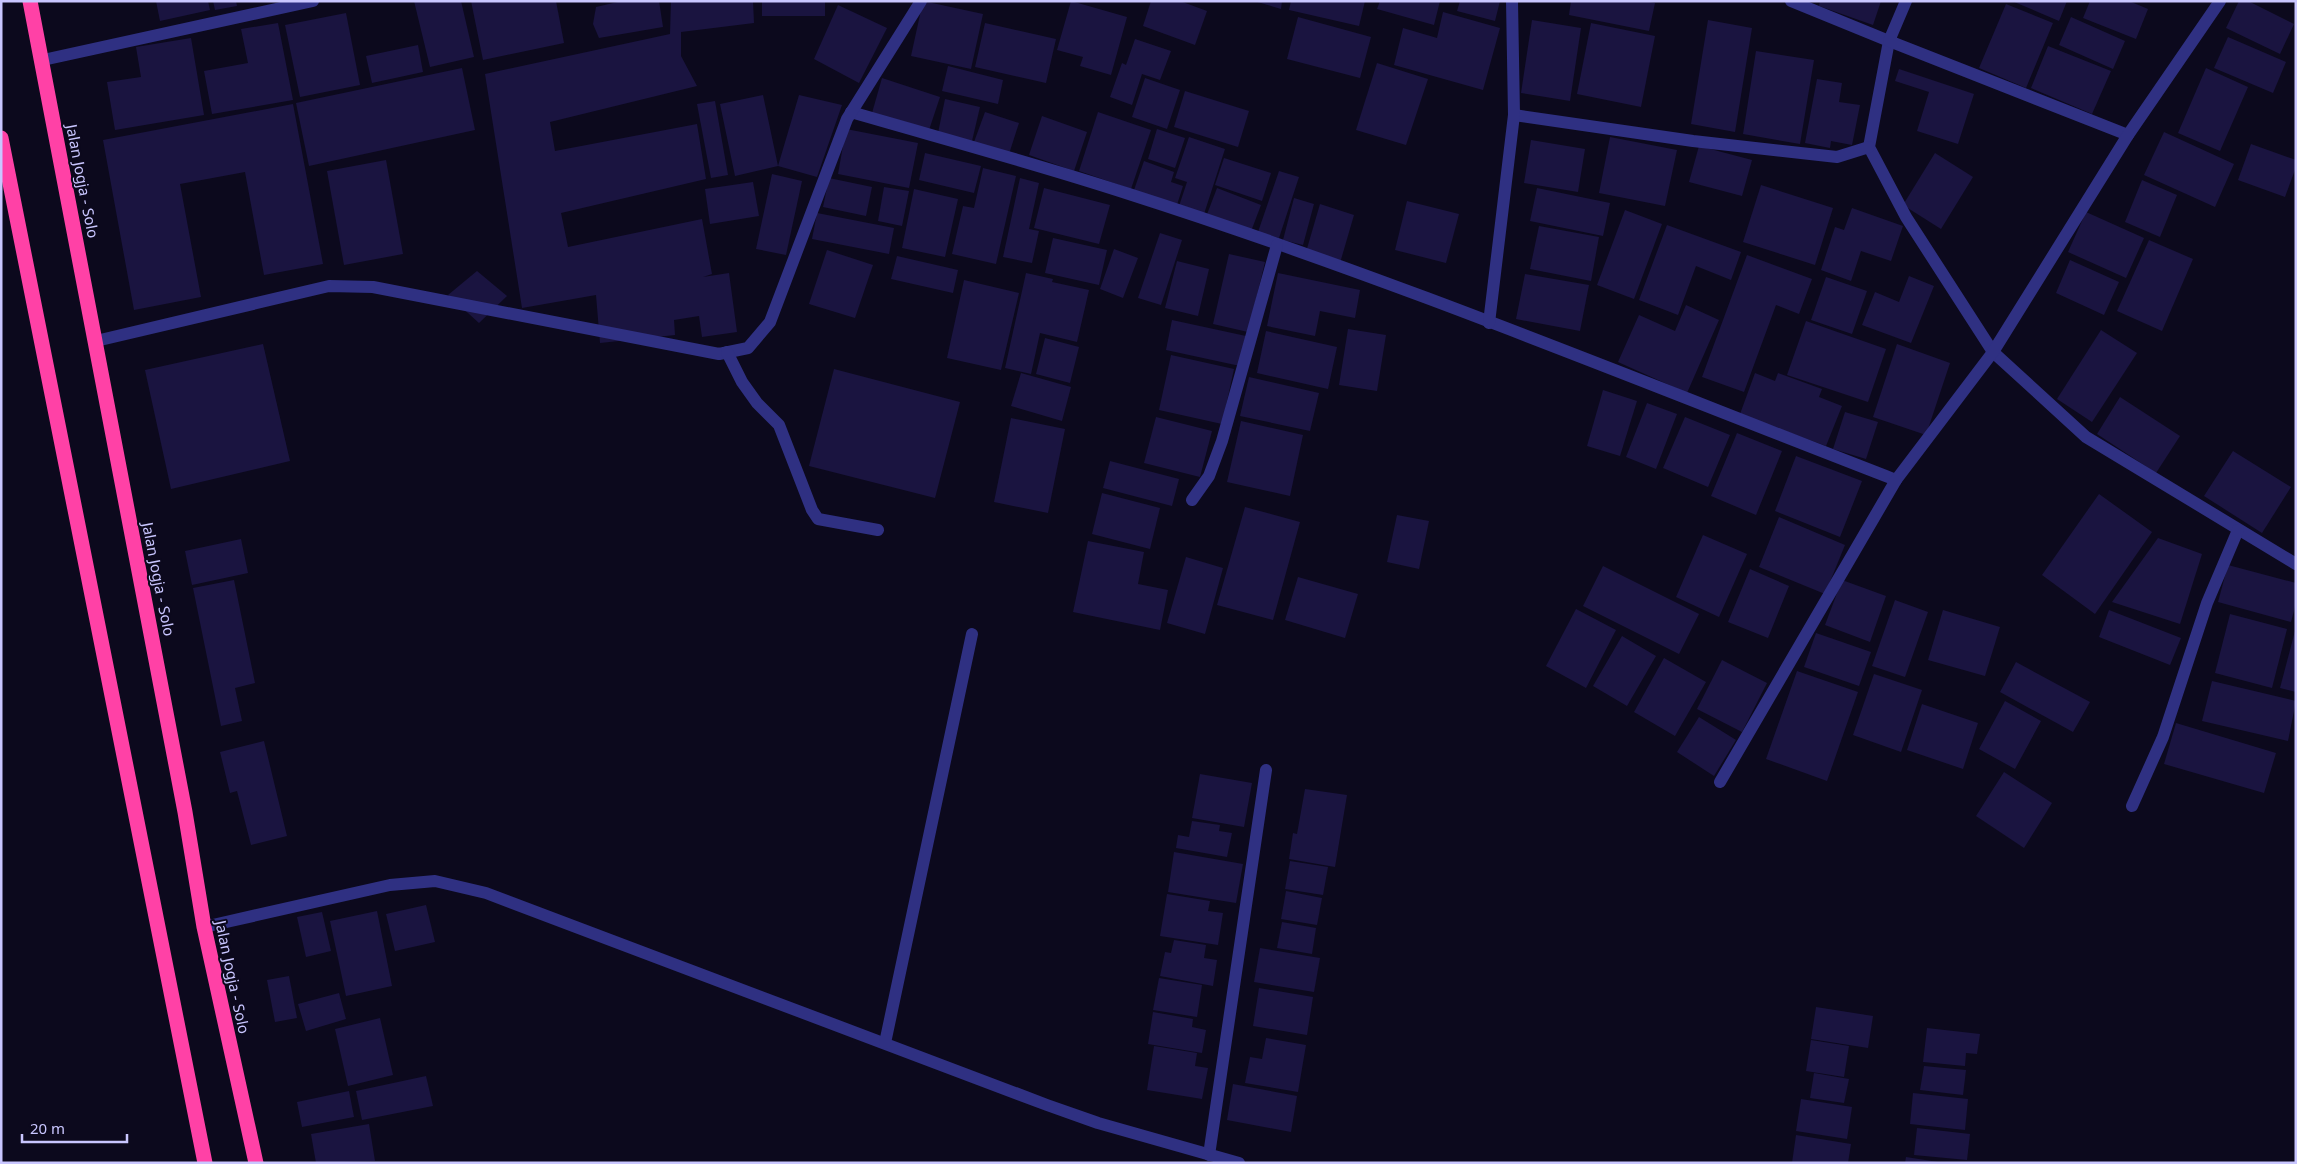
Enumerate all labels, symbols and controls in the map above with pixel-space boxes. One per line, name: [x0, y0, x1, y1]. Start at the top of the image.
street label: Jalan Jogja - Solo: [62, 120, 104, 240]
street label: Jalan Jogja - Solo: [138, 518, 180, 638]
street label: Jalan Jogja - Solo: [211, 916, 255, 1036]
scale bar: [22, 1112, 128, 1144]
text: 20 m: [30, 1118, 65, 1138]

